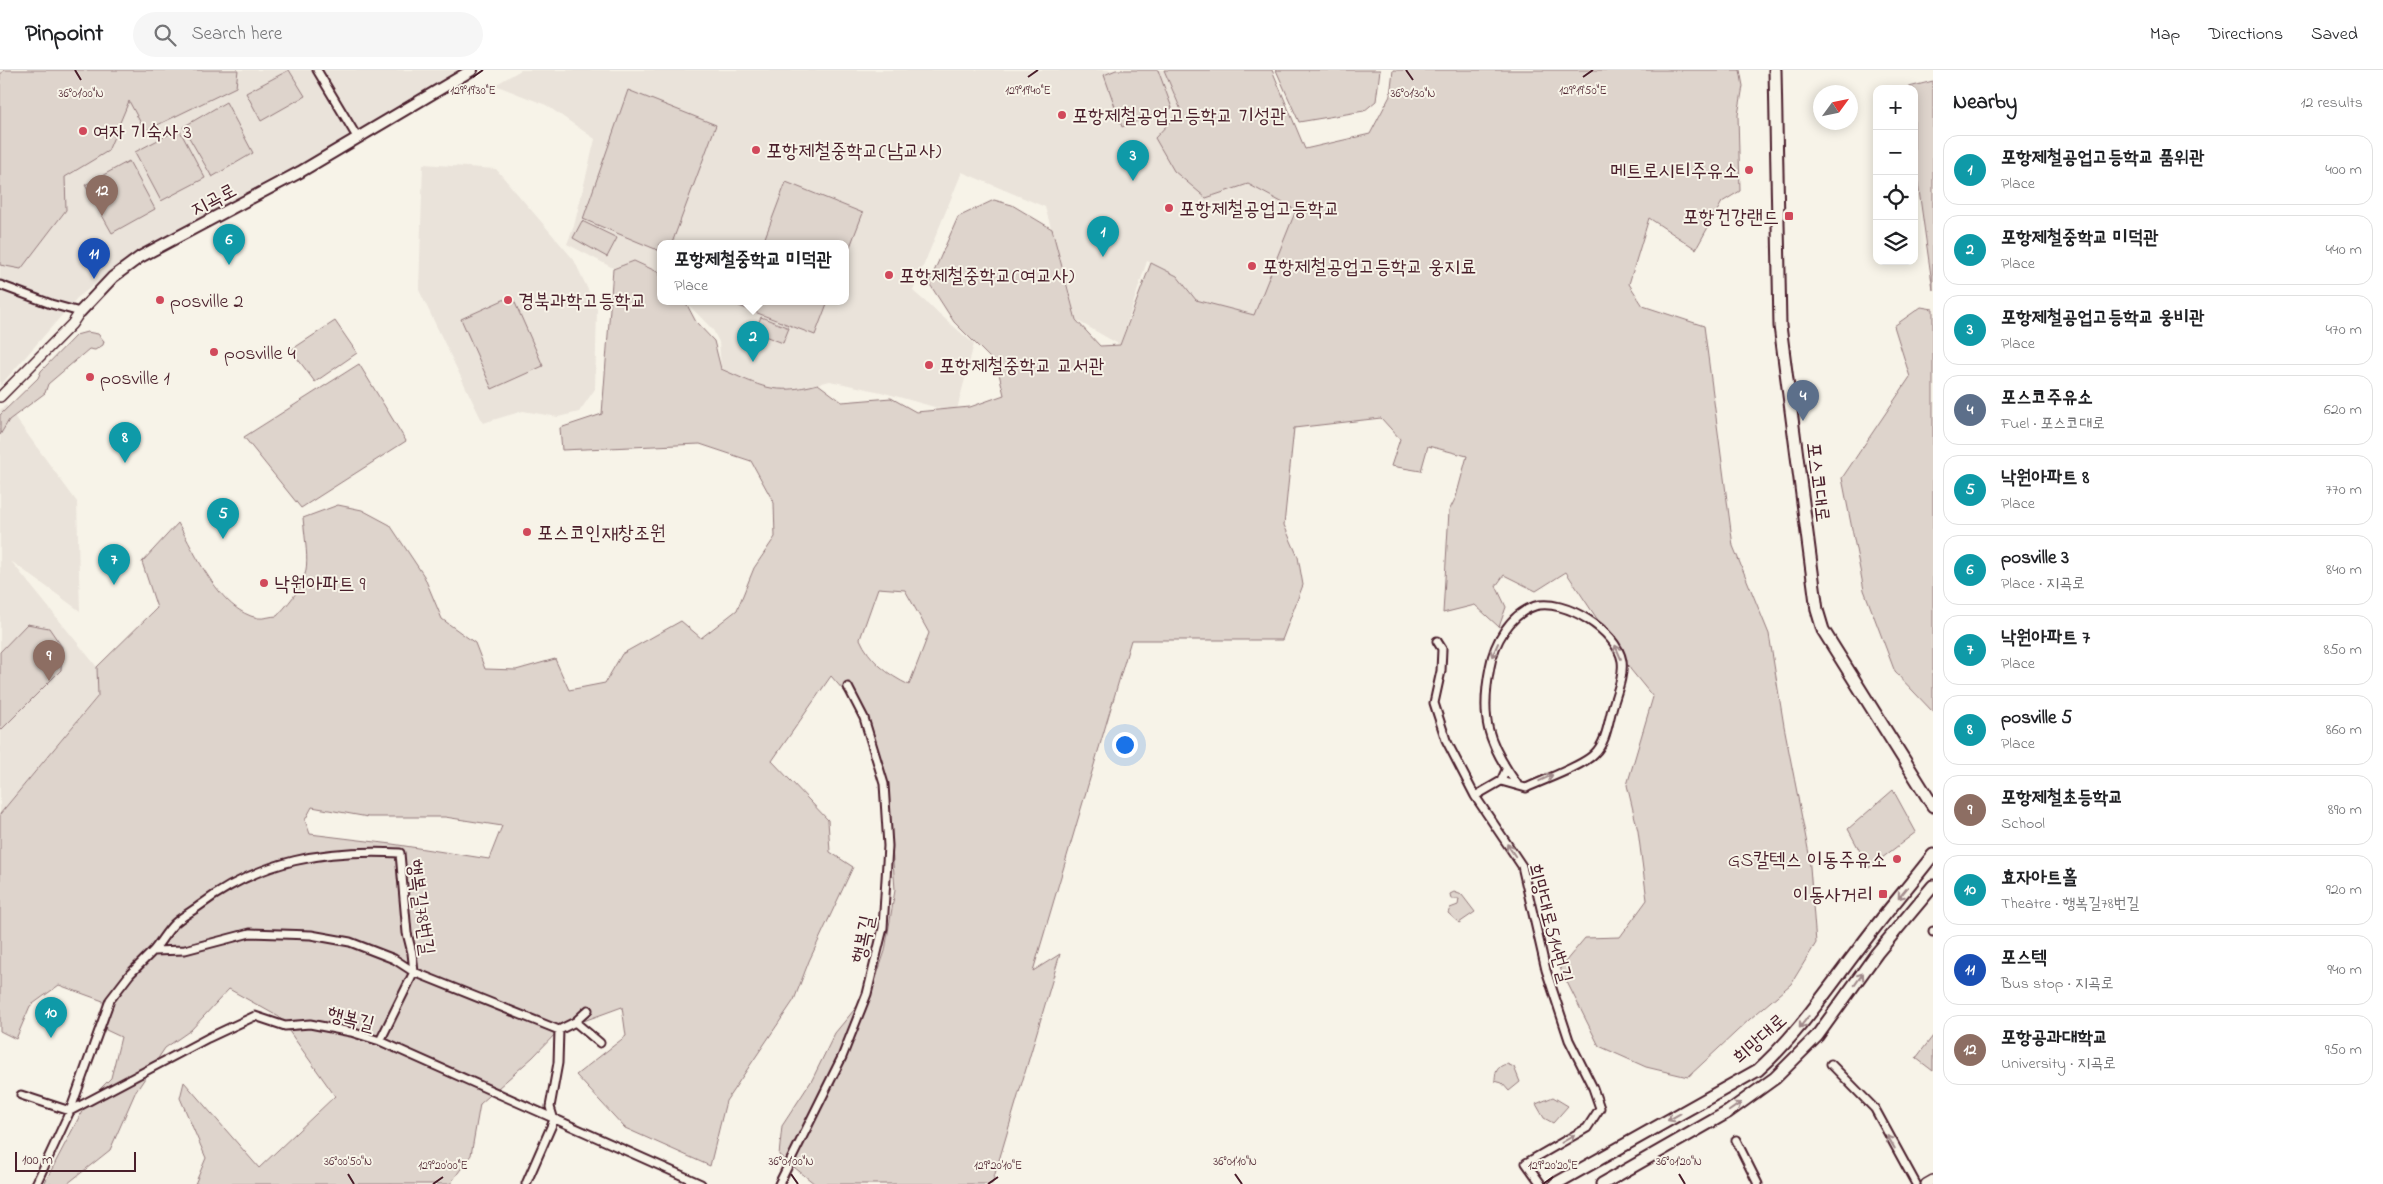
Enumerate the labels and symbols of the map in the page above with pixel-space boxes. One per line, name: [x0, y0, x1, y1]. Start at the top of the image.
text: 129°19'30"E: [450, 82, 496, 100]
text: 129°19'40"E: [1005, 82, 1051, 100]
text: 129°19'50"E: [1559, 82, 1607, 100]
text: 36°01'00"N: [59, 85, 104, 103]
text: 36°01'30"N: [1391, 85, 1435, 103]
north arrow: [1813, 85, 1858, 130]
place label: 포항제철공업고등학교 기성관: [1072, 103, 1286, 132]
marker: 포항제철공업고등학교 기성관: [1056, 109, 1068, 121]
place label: 여자 기숙사 3: [93, 119, 192, 148]
marker: 여자 기숙사 3: [77, 125, 89, 137]
place label: 포항제철중학교(남교사): [766, 138, 941, 167]
pin: 3: [1117, 140, 1149, 181]
marker: 포항제철중학교(남교사): [750, 144, 762, 156]
place label: 메트로시티주유소: [1610, 158, 1739, 187]
marker: 메트로시티주유소: [1743, 164, 1755, 176]
pin: 12: [86, 175, 118, 216]
street label: 지곡로: [186, 177, 242, 225]
place label: 포항제철공업고등학교: [1179, 196, 1340, 225]
marker: 포항제철공업고등학교: [1163, 202, 1175, 214]
place label: 포항건강랜드: [1682, 204, 1779, 233]
marker: 포항건강랜드: [1783, 210, 1795, 222]
pin: 1: [1087, 216, 1119, 257]
pin: 6: [213, 224, 245, 265]
pin: 11: [78, 238, 110, 279]
place label: 포항제철공업고등학교 웅지료: [1262, 254, 1476, 283]
marker: 포항제철공업고등학교 웅지료: [1246, 260, 1258, 272]
place label: 포항제철중학교(여교사): [899, 263, 1074, 292]
marker: 포항제철중학교(여교사): [883, 269, 895, 281]
place label: posville 2: [170, 288, 243, 317]
place label: 경북과학고등학교: [518, 288, 647, 317]
marker: posville 2: [154, 294, 166, 306]
marker: 경북과학고등학교: [502, 294, 514, 306]
pin: 2: [737, 321, 769, 362]
place label: posville 4: [224, 340, 296, 369]
marker: posville 4: [208, 346, 220, 358]
place label: 포항제철중학교 교서관: [939, 353, 1105, 382]
marker: 포항제철중학교 교서관: [923, 359, 935, 371]
place label: posville 1: [100, 365, 170, 394]
marker: posville 1: [84, 371, 96, 383]
pin: 4: [1787, 380, 1819, 421]
pin: 8: [109, 422, 141, 463]
street label: 포스코대로: [1797, 441, 1836, 524]
pin: 5: [207, 498, 239, 539]
place label: 포스코인재창조원: [537, 520, 666, 549]
marker: 포스코인재창조원: [521, 526, 533, 538]
pin: 7: [98, 544, 130, 585]
place label: 낙원아파트 9: [274, 571, 366, 600]
marker: 낙원아파트 9: [258, 577, 270, 589]
pin: 9: [33, 640, 65, 681]
one-way arrow: [1489, 642, 1499, 657]
one-way arrow: [1613, 645, 1622, 660]
your location: [1112, 732, 1138, 758]
one-way arrow: [1538, 773, 1553, 783]
one-way arrow: [1506, 843, 1516, 857]
place label: GS칼텍스 이동주유소: [1728, 847, 1887, 876]
marker: GS칼텍스 이동주유소: [1891, 853, 1903, 865]
street label: 행복길78번길: [398, 858, 441, 957]
street label: 희망대로514번길: [1519, 861, 1578, 987]
place label: 이동사거리: [1793, 882, 1873, 911]
one-way arrow: [1897, 886, 1908, 899]
marker: 이동사거리: [1877, 888, 1889, 900]
street label: 행복길: [846, 913, 883, 966]
one-way arrow: [1854, 972, 1864, 986]
pin: 10: [35, 997, 67, 1038]
street label: 행복길: [323, 1001, 377, 1040]
street label: 희망대로: [1727, 1008, 1794, 1072]
one-way arrow: [1799, 1015, 1810, 1028]
one-way arrow: [1728, 1102, 1742, 1112]
one-way arrow: [1667, 1112, 1682, 1122]
one-way arrow: [1561, 1134, 1576, 1144]
one-way arrow: [1886, 1135, 1896, 1149]
scale bar: [15, 1149, 136, 1172]
text: 36°00'50"N: [324, 1153, 372, 1171]
text: 36°01'00"N: [769, 1153, 814, 1171]
text: 36°01'10"N: [1213, 1153, 1257, 1171]
text: 36°01'20"N: [1656, 1153, 1702, 1171]
text: 129°20'00"E: [418, 1157, 468, 1175]
text: 129°20'10"E: [974, 1157, 1022, 1175]
text: 129°20'20"E: [1528, 1157, 1578, 1175]

